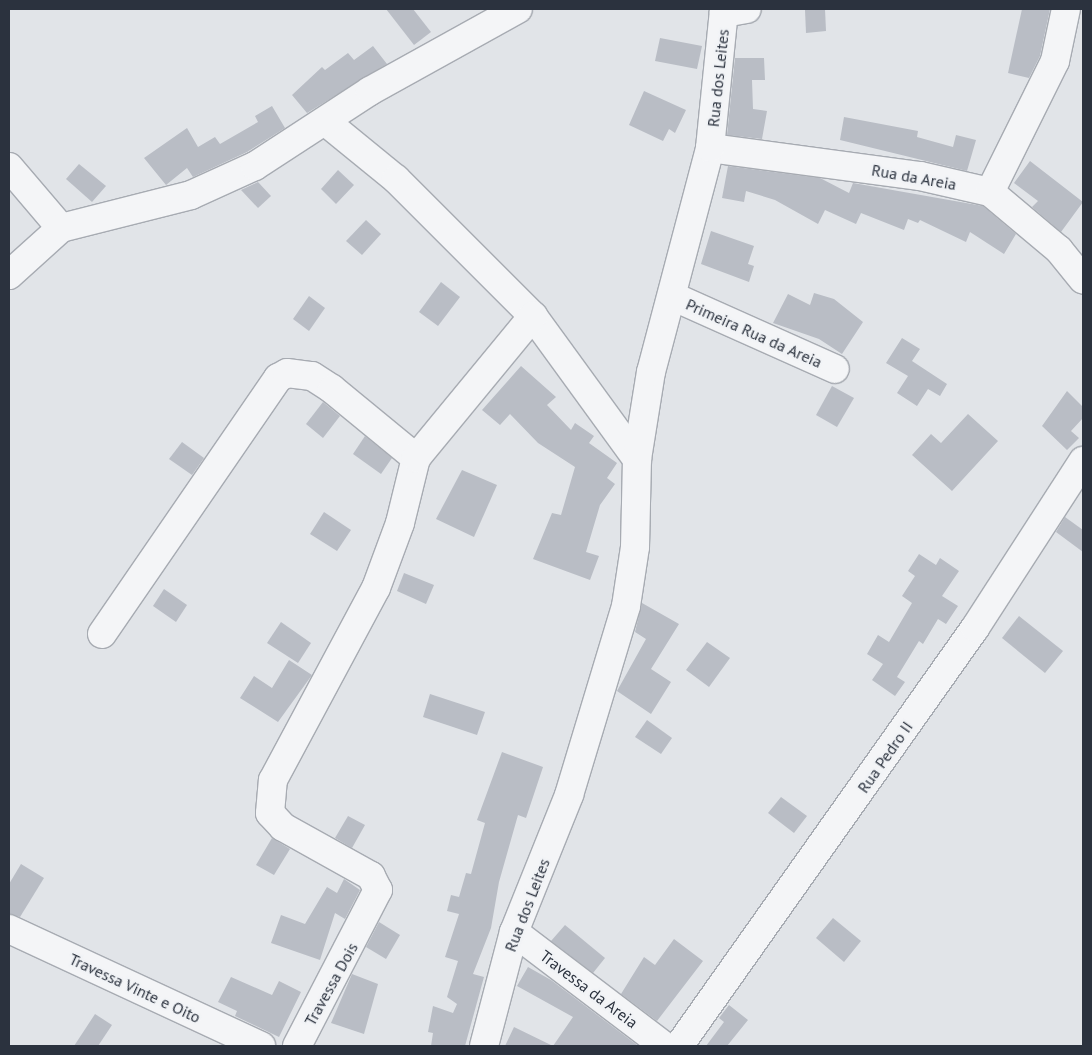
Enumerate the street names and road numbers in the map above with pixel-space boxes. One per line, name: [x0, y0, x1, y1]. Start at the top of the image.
street label: Rua dos Leites: [703, 28, 733, 128]
street label: Rua da Areia: [870, 160, 958, 194]
street label: Primeira Rua da Areia: [683, 294, 825, 372]
street label: Rua Pedro II: [853, 718, 917, 796]
street label: Rua dos Leites: [500, 856, 554, 954]
street label: Travessa Dois: [300, 939, 362, 1029]
street label: Travessa da Areia: [536, 946, 642, 1032]
street label: Travessa Vinte e Oito: [66, 949, 204, 1027]

